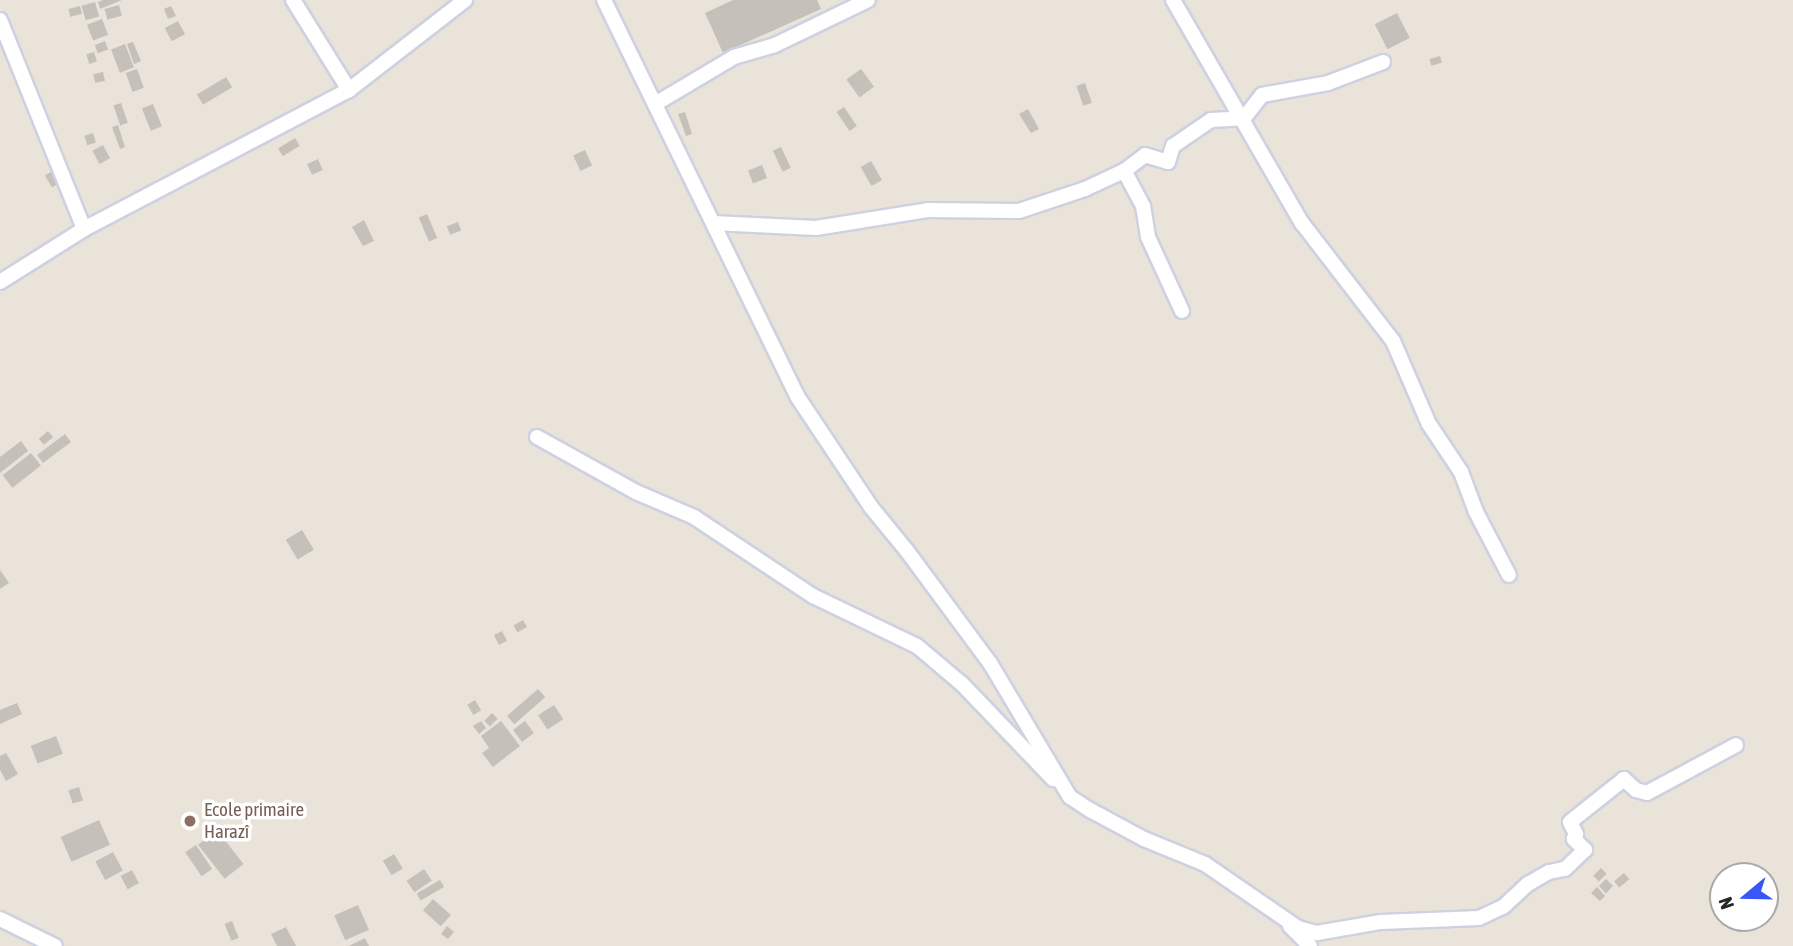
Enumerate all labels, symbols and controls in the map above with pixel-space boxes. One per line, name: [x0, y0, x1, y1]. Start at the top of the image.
place label: Ecole primaire Harazî: [204, 799, 304, 843]
marker: Ecole primaire Harazî: [182, 813, 198, 829]
north arrow: [1709, 862, 1779, 932]
text: N: [1714, 894, 1738, 912]

